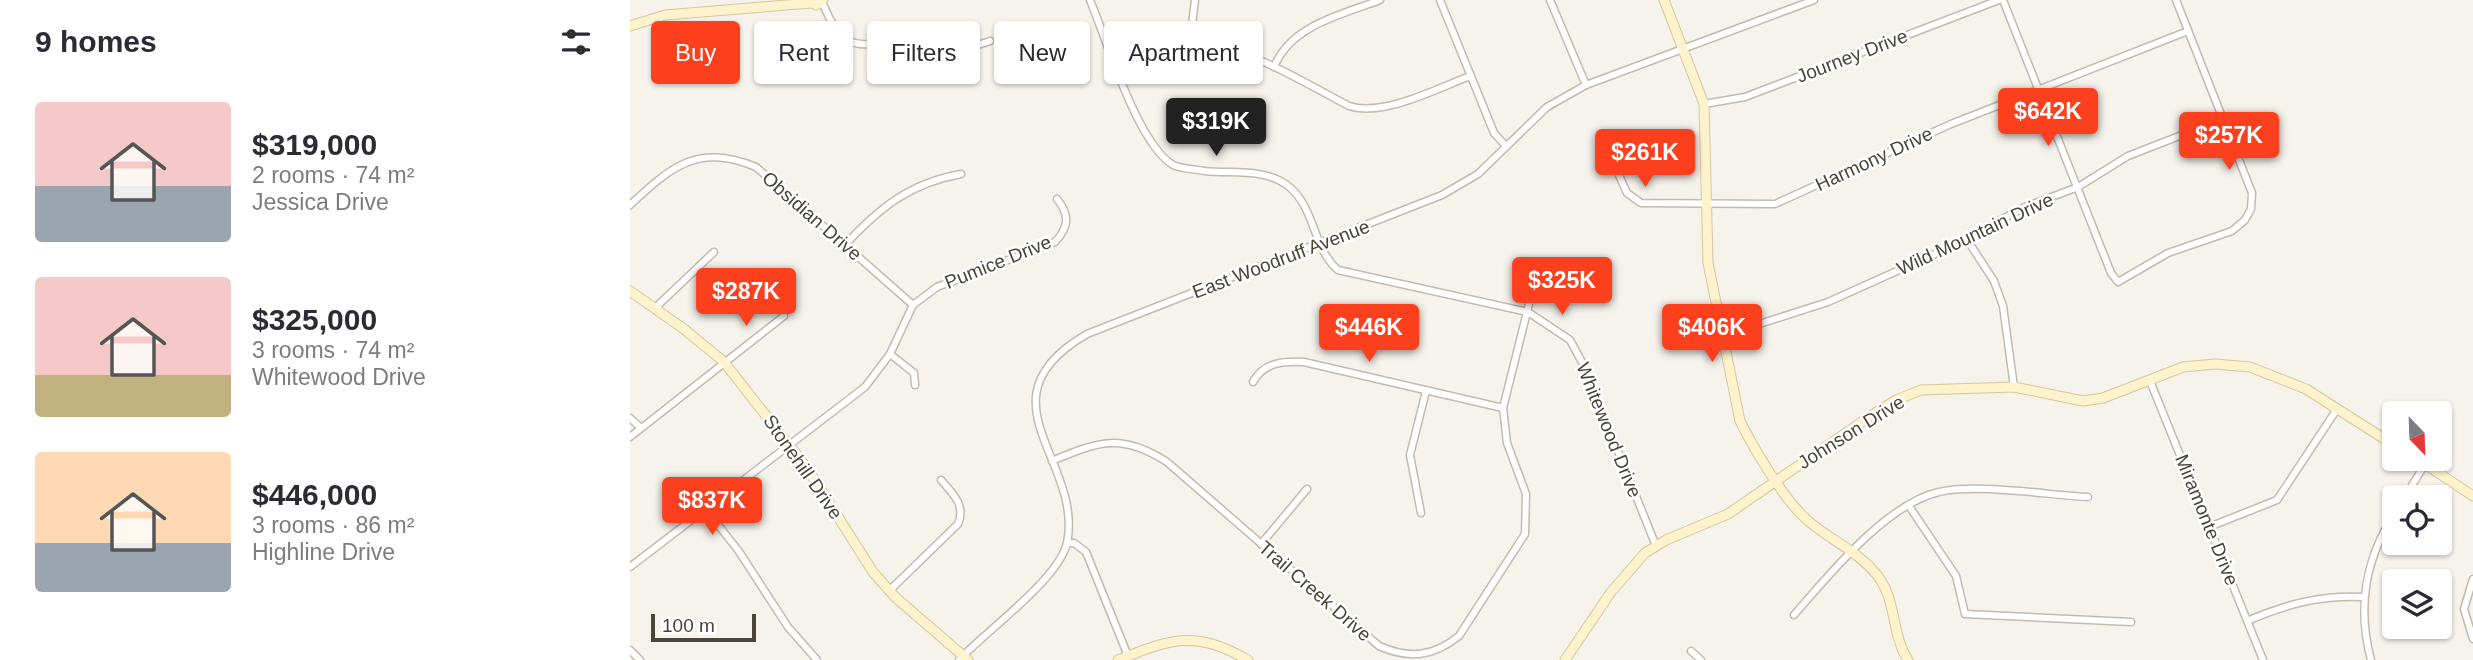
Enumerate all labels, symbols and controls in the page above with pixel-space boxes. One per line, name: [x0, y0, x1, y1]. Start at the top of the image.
chip: Buy: [651, 21, 740, 84]
chip: Rent: [754, 21, 853, 84]
chip: Filters: [867, 21, 980, 84]
chip: New: [994, 21, 1090, 84]
chip: Apartment: [1104, 21, 1263, 84]
icon: filters: [557, 23, 595, 61]
text: 9 homes: [35, 25, 157, 58]
street label: Journey Drive: [1794, 25, 1910, 87]
pin: $642K: [1999, 88, 2097, 148]
text: $642K: [2014, 98, 2082, 124]
pin: $319K: [1167, 99, 1265, 158]
text: $319K: [1182, 108, 1250, 134]
pin: $257K: [2180, 113, 2278, 172]
text: $257K: [2195, 122, 2263, 148]
street label: Harmony Drive: [1812, 123, 1936, 195]
text: $319,000: [252, 128, 377, 161]
icon: home: [91, 130, 175, 214]
pin: $261K: [1596, 130, 1694, 189]
text: $261K: [1611, 139, 1679, 165]
text: 2 rooms · 74 m²: [252, 162, 414, 188]
street label: Obsidian Drive: [758, 167, 866, 265]
text: Jessica Drive: [252, 189, 389, 215]
street label: Wild Mountain Drive: [1894, 189, 2056, 279]
street label: East Woodruff Avenue: [1189, 216, 1373, 302]
street label: Pumice Drive: [942, 231, 1054, 293]
pin: $325K: [1513, 258, 1611, 317]
text: $325K: [1528, 267, 1596, 293]
pin: $287K: [697, 268, 795, 328]
text: $287K: [712, 278, 780, 304]
text: $325,000: [252, 303, 377, 336]
pin: $446K: [1320, 304, 1418, 364]
pin: $406K: [1663, 304, 1761, 364]
icon: home: [91, 305, 175, 389]
text: $446K: [1335, 314, 1403, 340]
text: $406K: [1678, 314, 1746, 340]
text: 3 rooms · 74 m²: [252, 337, 414, 363]
street label: Whitewood Drive: [1572, 359, 1646, 501]
text: Whitewood Drive: [252, 364, 426, 390]
street label: Johnson Drive: [1794, 391, 1908, 473]
north arrow: [2382, 401, 2452, 471]
map controls: [2382, 401, 2452, 639]
street label: Stonehill Drive: [759, 411, 847, 523]
street label: Miramonte Drive: [2171, 451, 2243, 589]
pin: $837K: [663, 477, 761, 537]
text: $446,000: [252, 478, 377, 511]
icon: home: [91, 480, 175, 564]
button: locate: [2382, 485, 2452, 555]
text: $837K: [678, 487, 746, 513]
text: 3 rooms · 86 m²: [252, 512, 414, 538]
street label: Trail Creek Drive: [1255, 537, 1375, 645]
text: Highline Drive: [252, 539, 395, 565]
button: layers: [2382, 569, 2452, 639]
scale bar: [651, 611, 756, 643]
text: 100 m: [662, 615, 715, 636]

